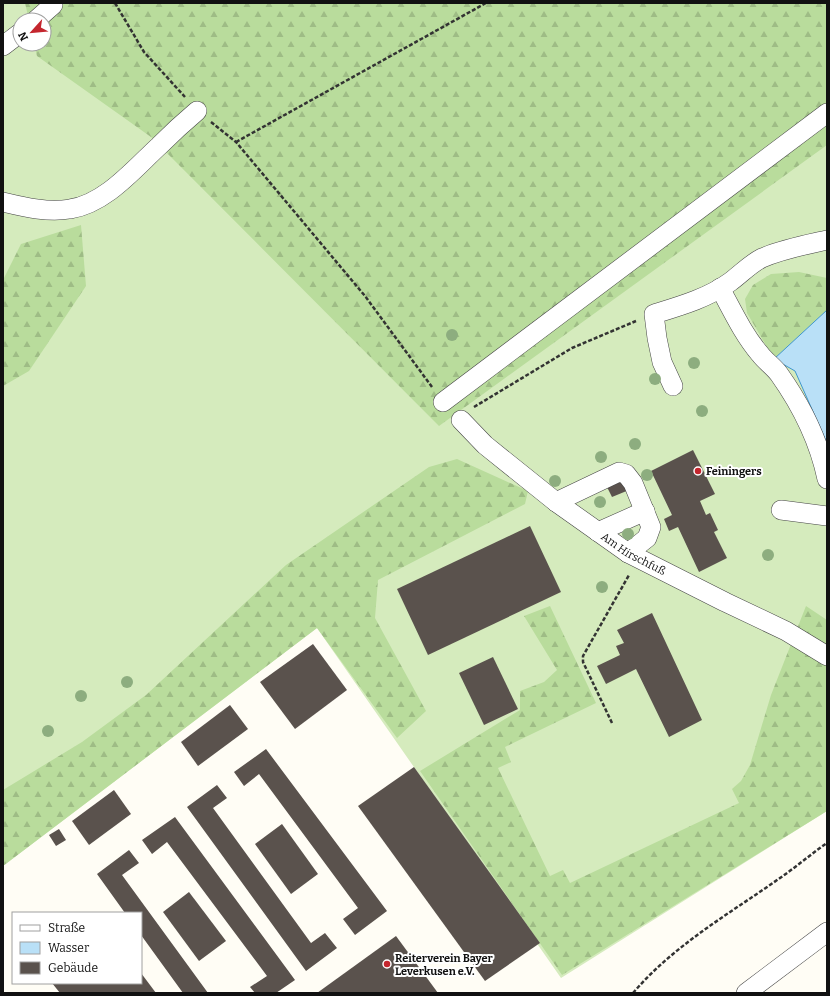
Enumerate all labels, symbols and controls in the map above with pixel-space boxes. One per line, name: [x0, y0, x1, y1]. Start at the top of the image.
north arrow: [12, 12, 52, 52]
text: N: [16, 29, 31, 43]
place label: Feiningers: [706, 465, 762, 478]
marker: Feiningers: [693, 466, 703, 476]
street label: Am Hirschfuß: [599, 530, 668, 578]
legend: [12, 912, 142, 984]
text: Straße: [48, 921, 85, 935]
text: Wasser: [48, 941, 90, 955]
place label: Reiterverein Bayer Leverkusen e.V.: [395, 952, 493, 978]
marker: Reiterverein Bayer Leverkusen e.V.: [382, 959, 392, 969]
text: Gebäude: [48, 961, 98, 975]

